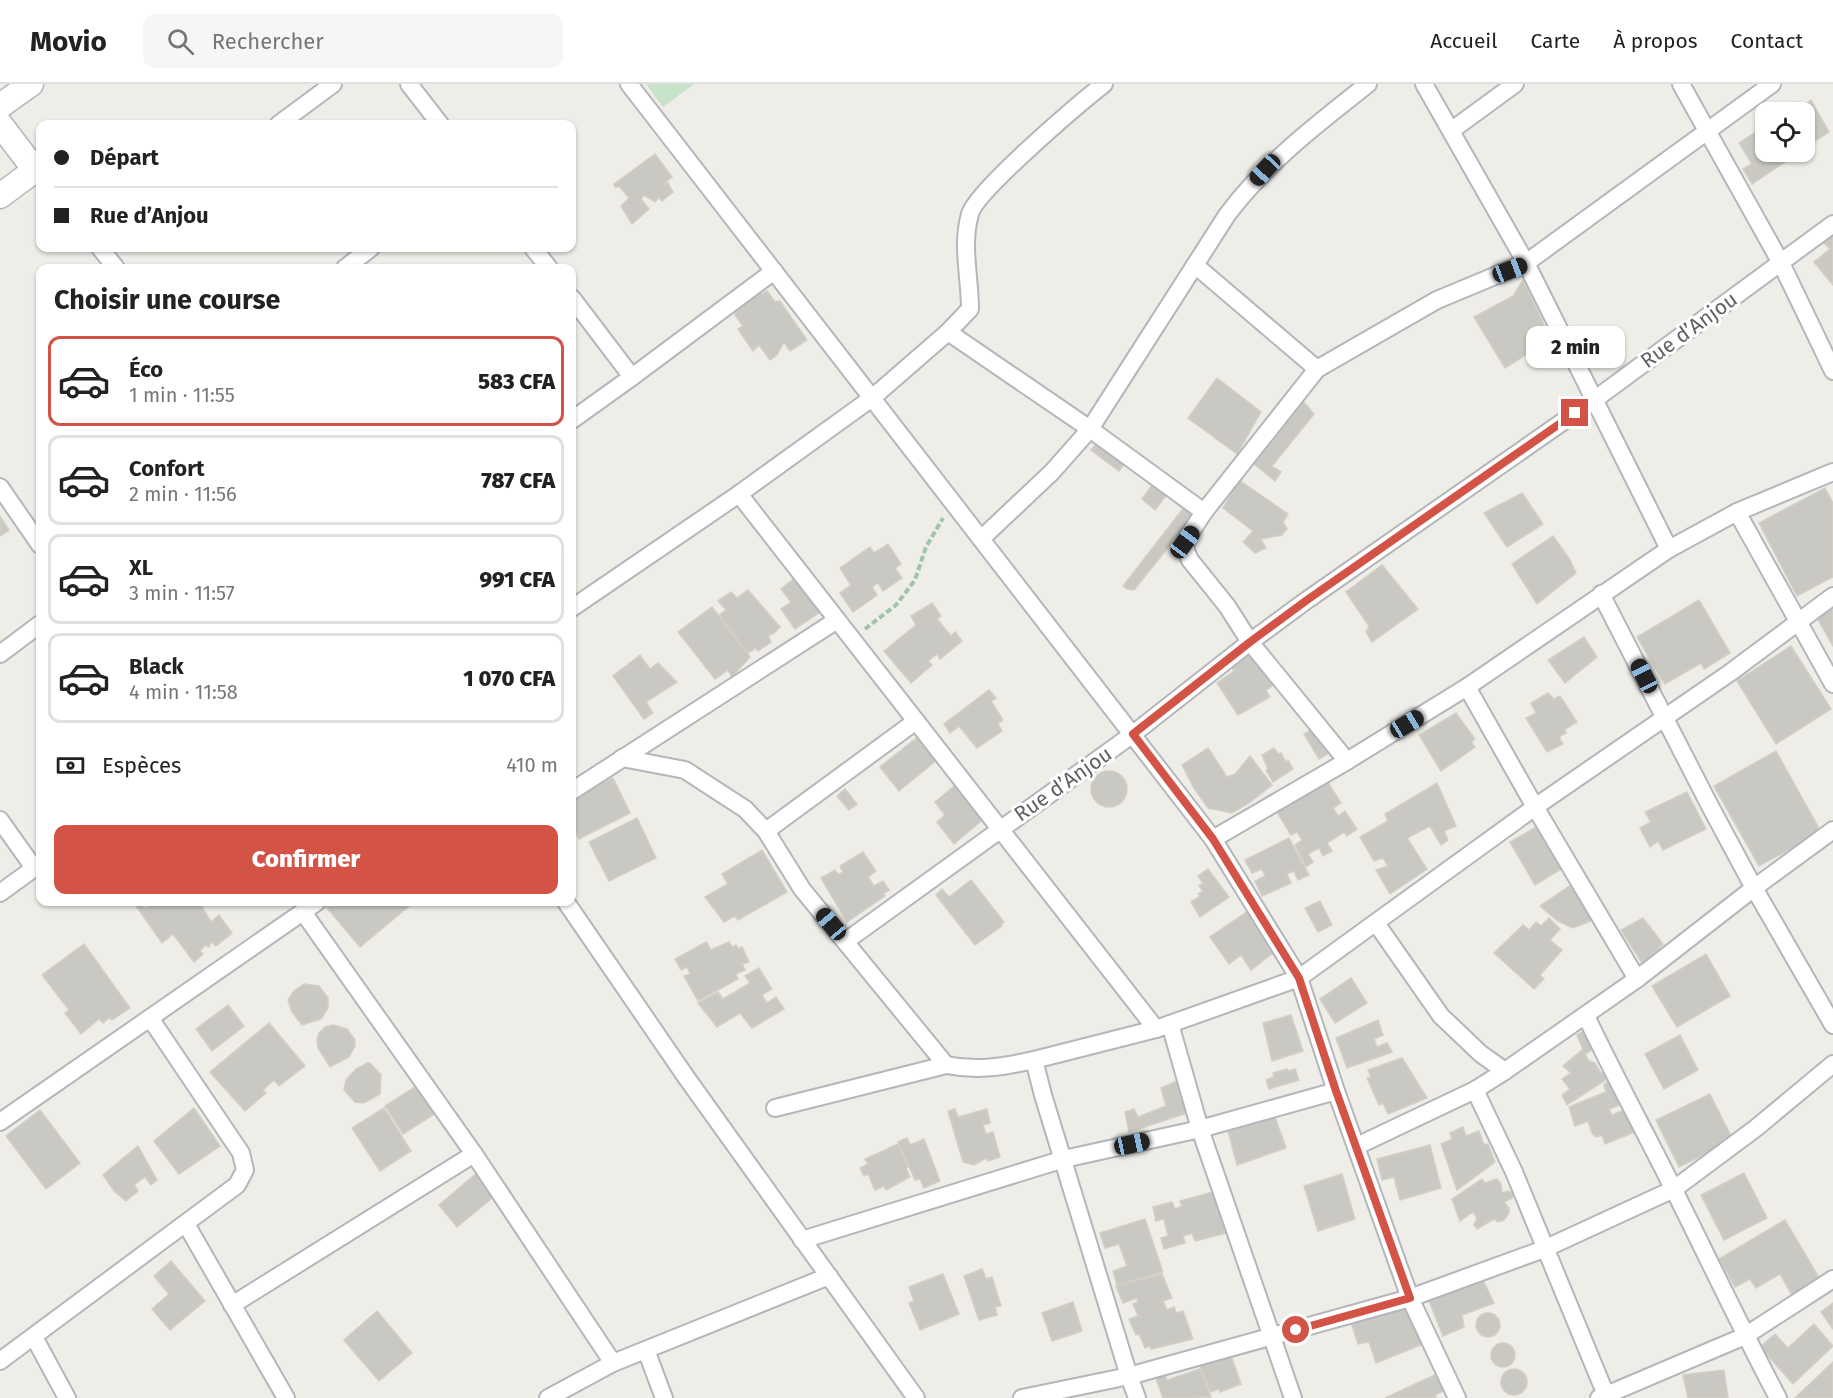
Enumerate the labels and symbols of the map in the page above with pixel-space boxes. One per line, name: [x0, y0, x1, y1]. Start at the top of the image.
car: [1246, 151, 1284, 189]
car: [1490, 255, 1530, 285]
street label: Rue d’Anjou: [1636, 286, 1742, 374]
callout: 2 min: [1526, 326, 1624, 368]
route end: [1561, 399, 1588, 426]
car: [1167, 522, 1203, 562]
car: [1628, 656, 1660, 696]
car: [1387, 707, 1427, 741]
street label: Rue d’Anjou: [1009, 741, 1117, 827]
car: [813, 904, 849, 944]
car: [1113, 1131, 1151, 1157]
route start: [1282, 1316, 1309, 1343]

